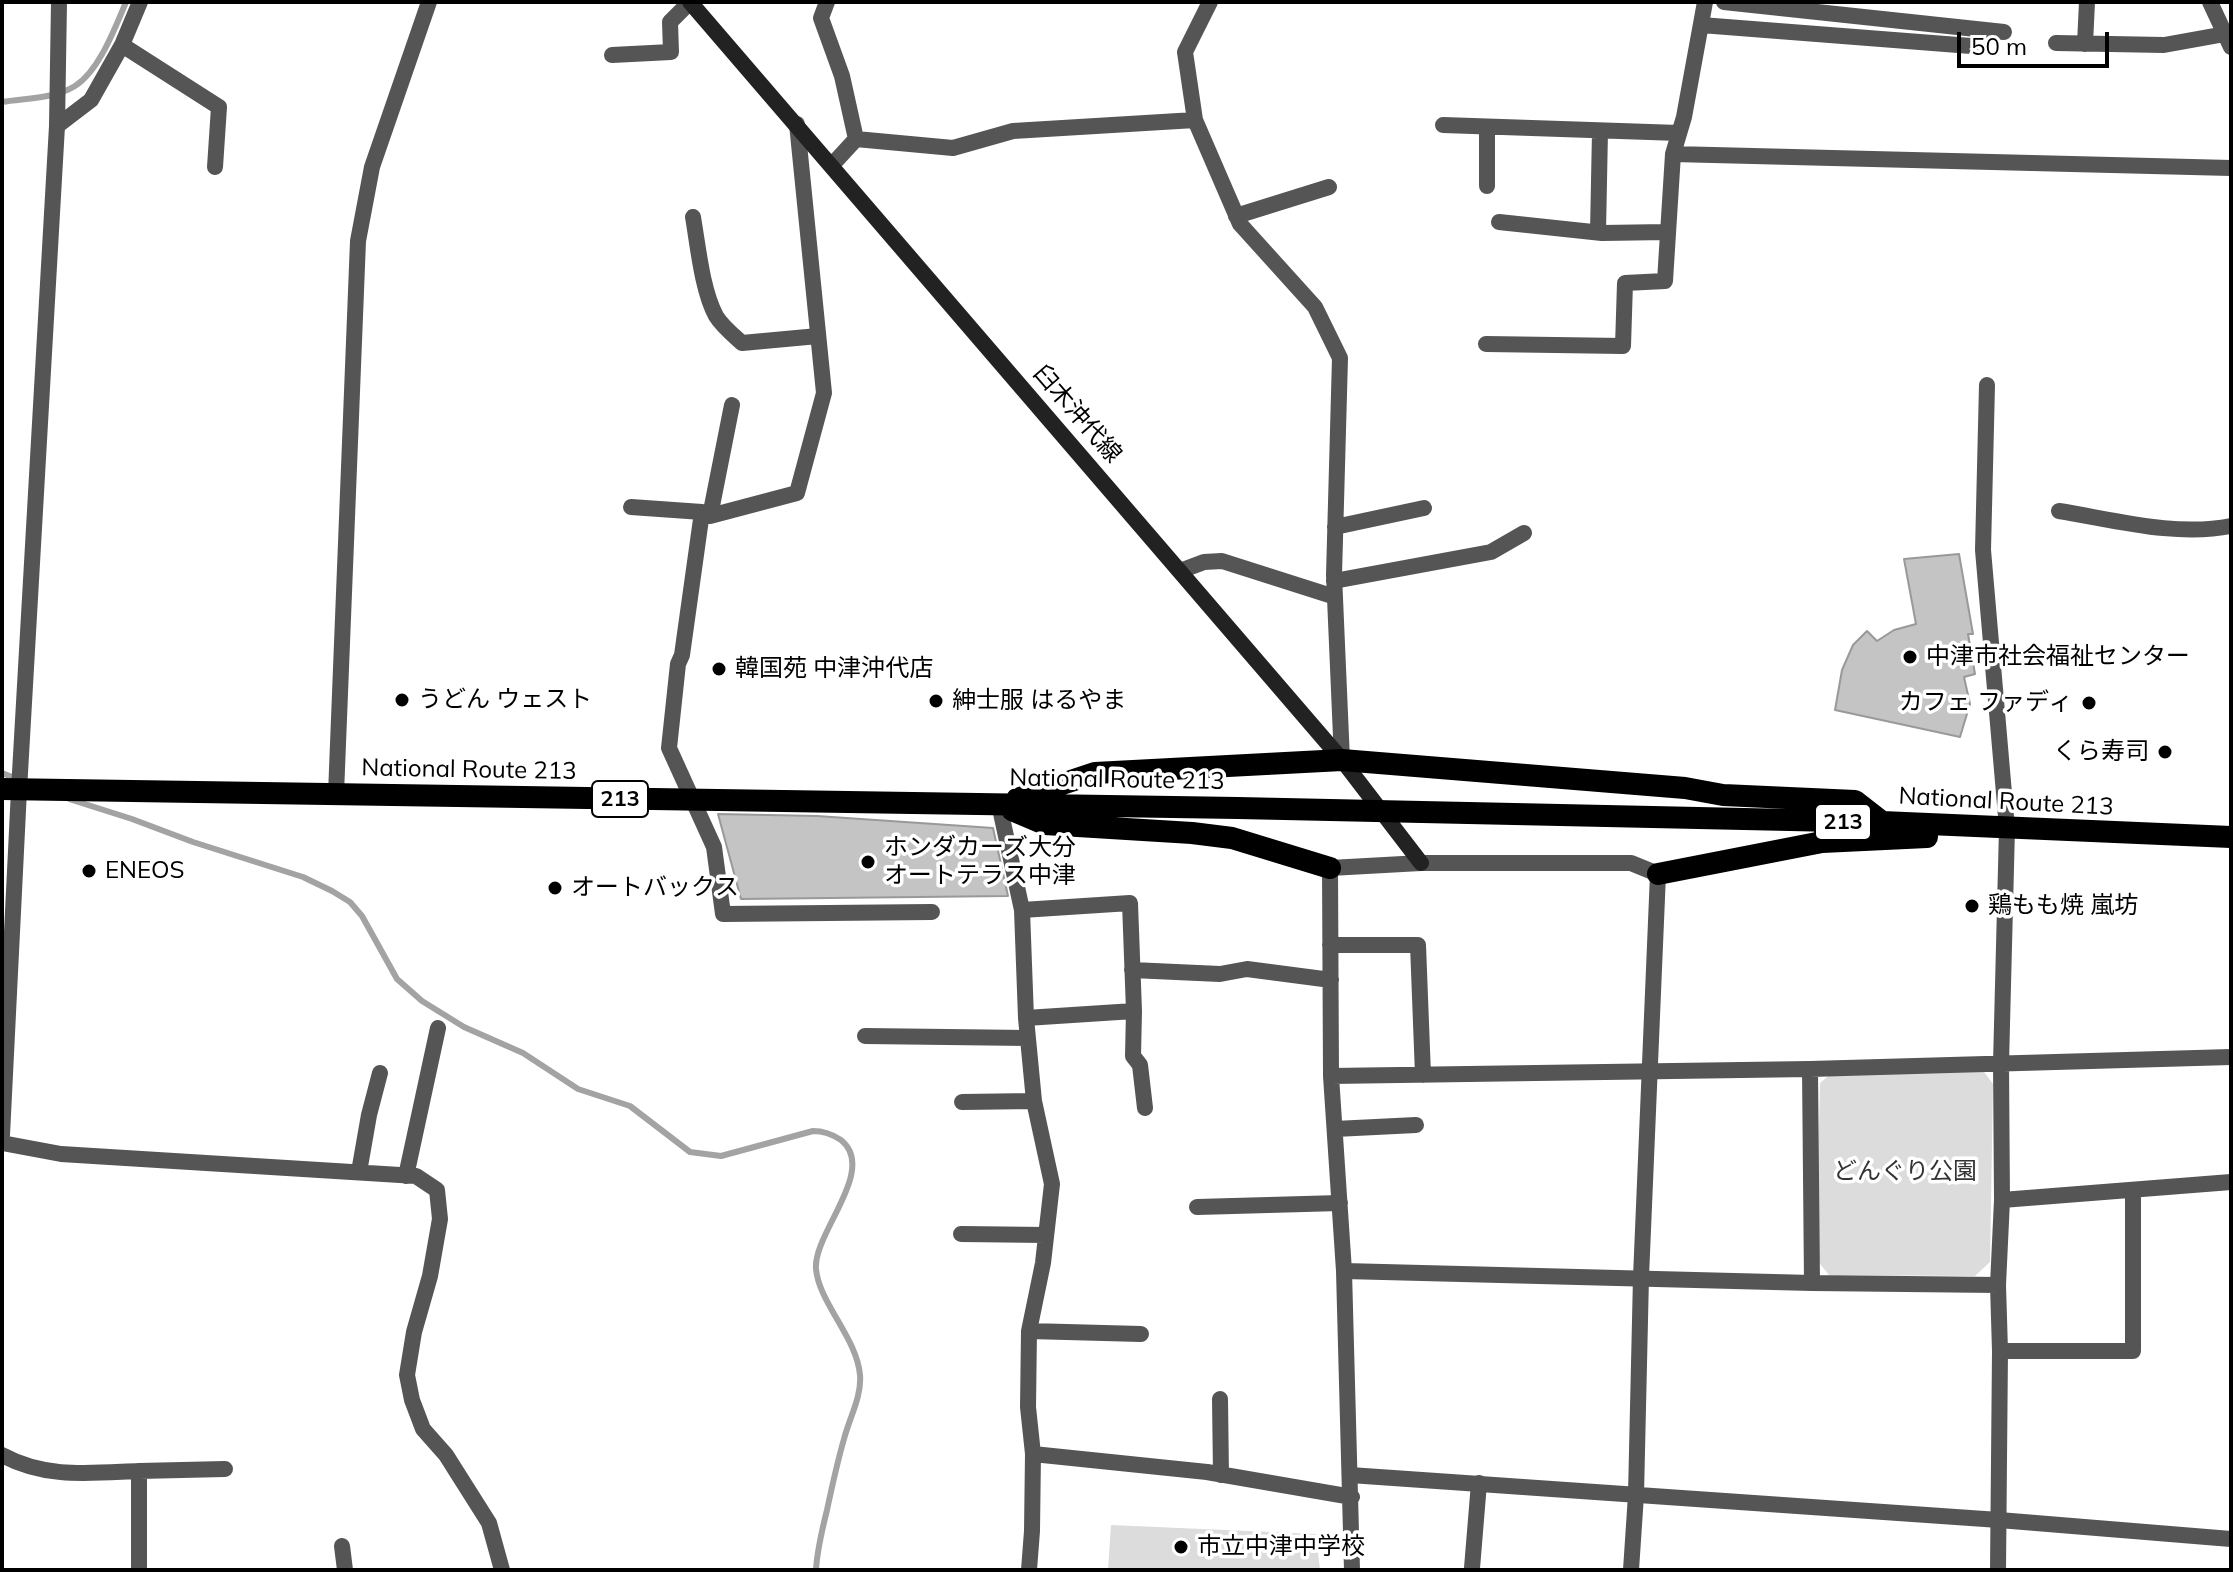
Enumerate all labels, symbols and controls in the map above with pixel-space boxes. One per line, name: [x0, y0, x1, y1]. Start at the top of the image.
scale bar: [1961, 16, 2113, 66]
text: 50 m: [1971, 31, 2027, 61]
street label: 臼木沖代線: [1027, 359, 1127, 469]
place label: 中津市社会福祉センター: [1926, 643, 2190, 671]
marker: 中津市社会福祉センター: [1901, 648, 1919, 666]
place label: 韓国苑 中津沖代店: [735, 655, 933, 683]
marker: 韓国苑 中津沖代店: [710, 660, 728, 678]
place label: うどん ウェスト: [418, 686, 592, 714]
place label: 紳士服 はるやま: [952, 687, 1126, 715]
place label: カフェ ファディ: [1899, 689, 2073, 717]
marker: うどん ウェスト: [393, 691, 411, 709]
marker: 紳士服 はるやま: [927, 692, 945, 710]
marker: カフェ ファディ: [2080, 694, 2098, 712]
place label: くら寿司: [2053, 738, 2149, 766]
marker: くら寿司: [2156, 743, 2174, 761]
street label: National Route 213: [361, 754, 577, 786]
street label: National Route 213: [1009, 764, 1225, 796]
road number: 213: [592, 781, 648, 817]
street label: National Route 213: [1898, 782, 2114, 822]
road number: 213: [1815, 804, 1871, 840]
place label: ホンダカーズ大分 オートテラス中津: [884, 834, 1076, 890]
marker: ホンダカーズ大分 オートテラス中津: [859, 853, 877, 871]
place label: ENEOS: [105, 857, 185, 885]
marker: ENEOS: [80, 862, 98, 880]
place label: オートバックス: [571, 874, 739, 902]
marker: オートバックス: [546, 879, 564, 897]
place label: 鶏もも焼 嵐坊: [1988, 892, 2138, 920]
marker: 鶏もも焼 嵐坊: [1963, 897, 1981, 915]
park label: どんぐり公園: [1833, 1158, 1977, 1186]
place label: 市立中津中学校: [1197, 1533, 1365, 1561]
marker: 市立中津中学校: [1172, 1538, 1190, 1556]

